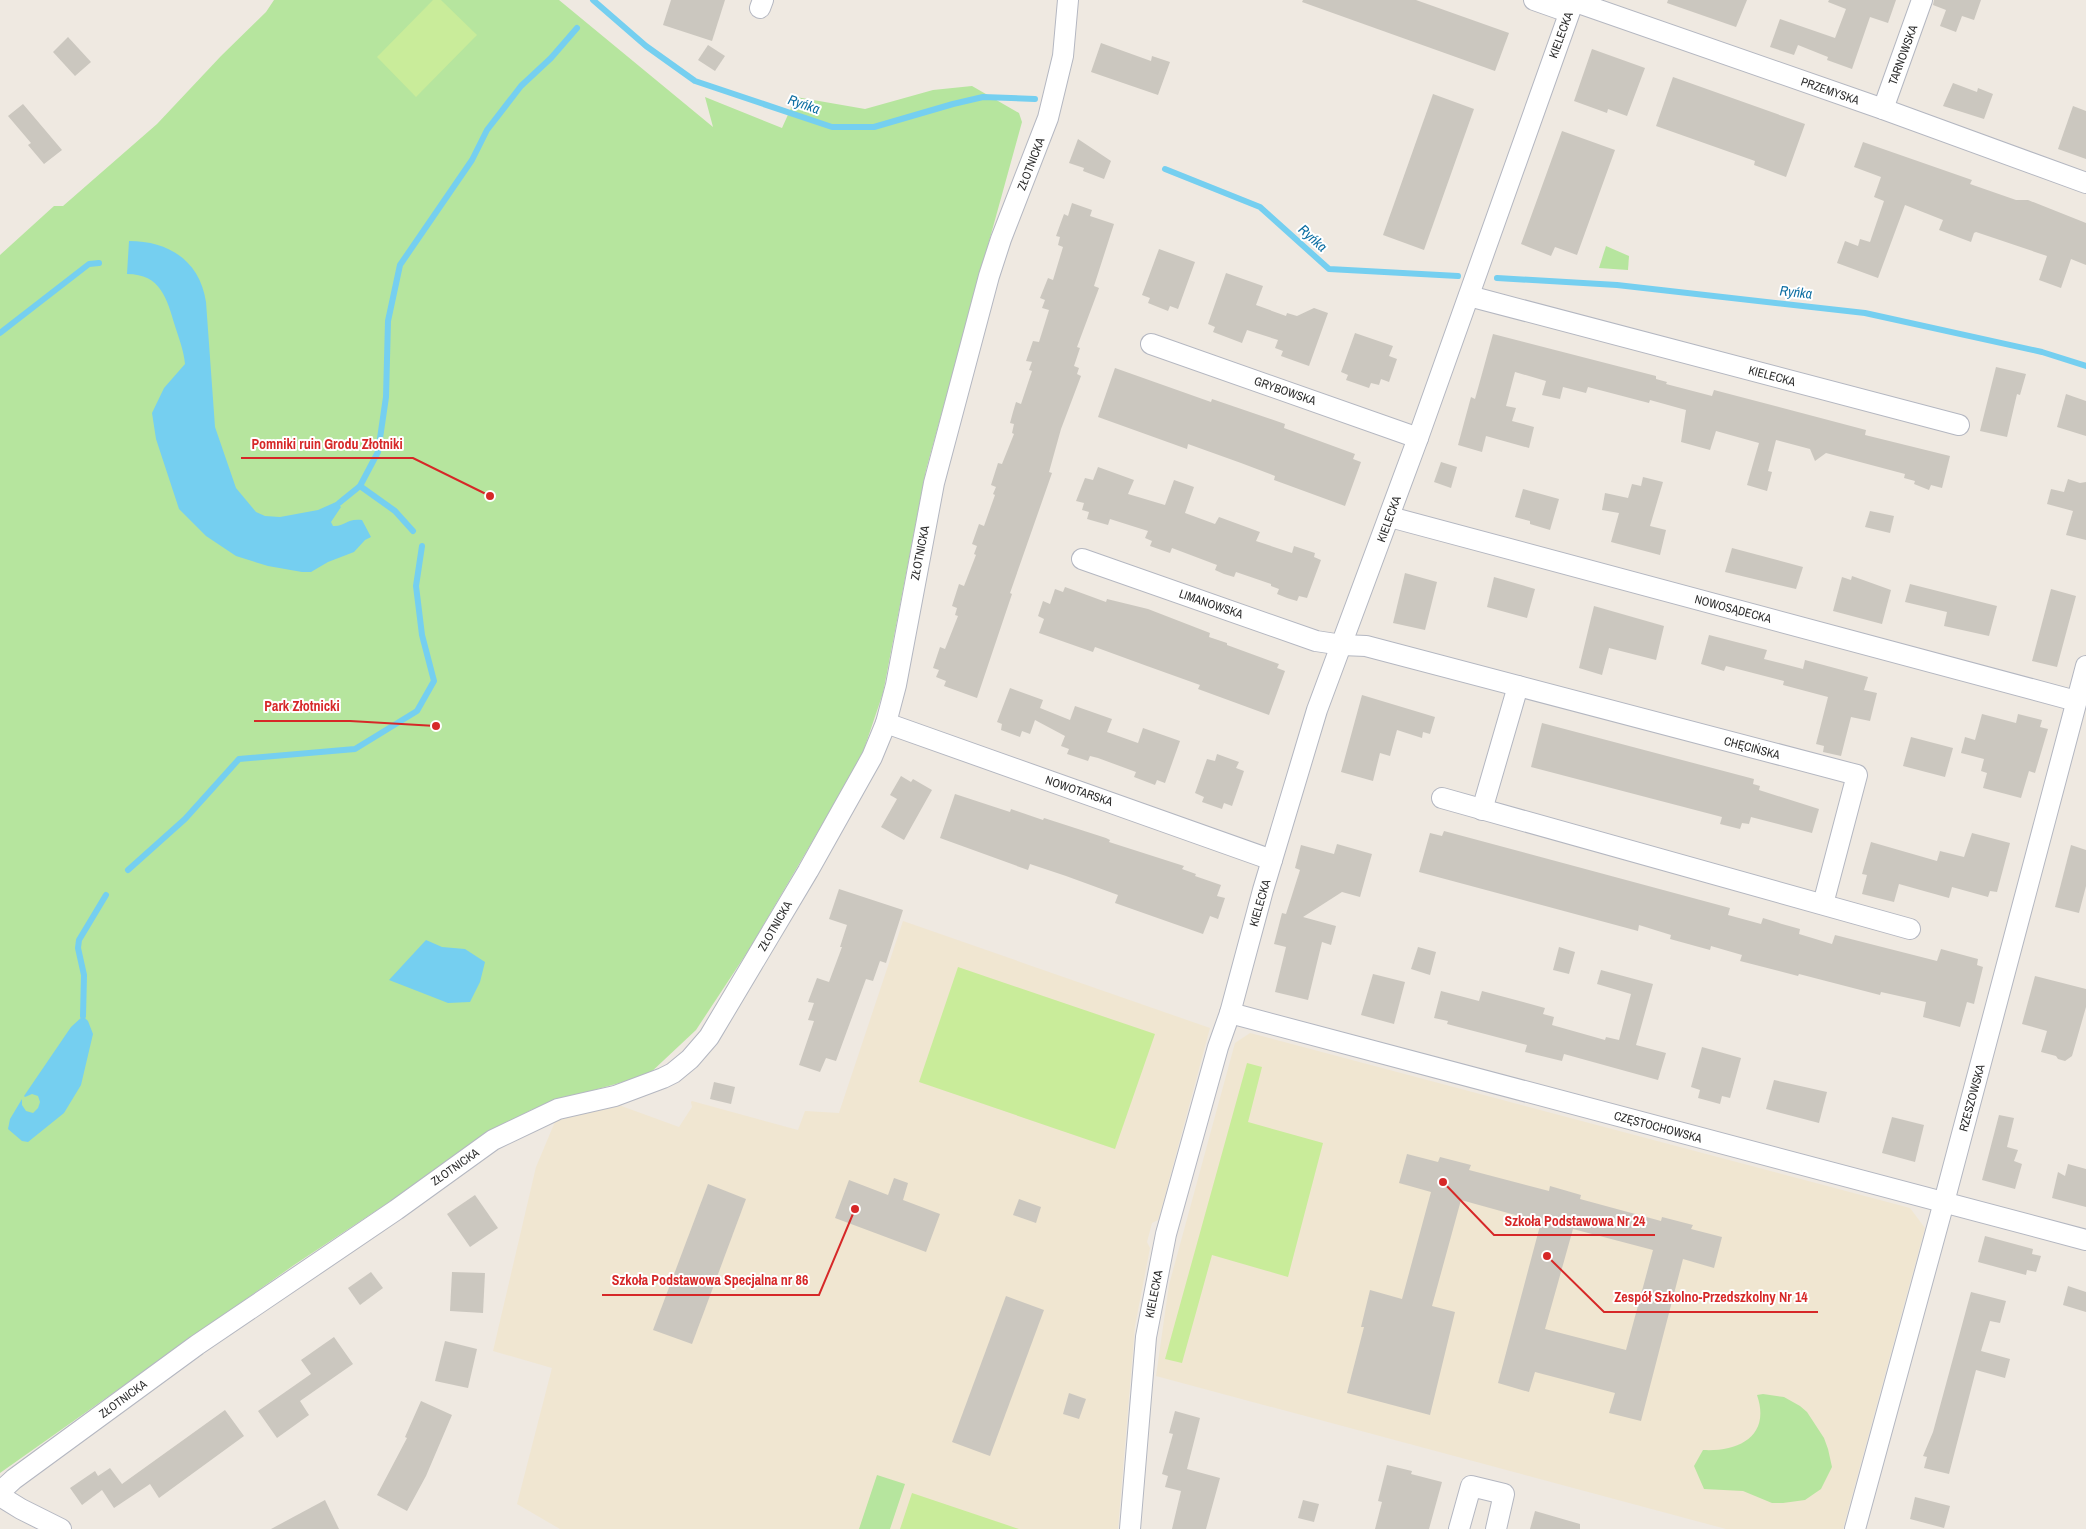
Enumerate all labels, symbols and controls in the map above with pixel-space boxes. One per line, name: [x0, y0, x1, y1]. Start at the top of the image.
street label: KIELECKA: [1545, 9, 1577, 60]
street label: TARNOWSKA: [1885, 22, 1921, 87]
street label: PRZEMYSKA: [1799, 74, 1862, 109]
water label: Ryńka: [786, 90, 822, 118]
street label: ZŁOTNICKA: [1014, 135, 1049, 193]
water label: Ryńka: [1295, 220, 1331, 256]
water label: Ryńka: [1779, 281, 1813, 303]
street label: KIELECKA: [1747, 362, 1798, 390]
street label: GRYBOWSKA: [1252, 373, 1318, 409]
callout: Pomniki ruin Grodu Złotniki: [241, 429, 413, 458]
text: Pomniki ruin Grodu Złotniki: [251, 435, 403, 453]
street label: KIELECKA: [1373, 493, 1405, 544]
street label: ZŁOTNICKA: [907, 524, 933, 582]
street label: LIMANOWSKA: [1177, 586, 1246, 623]
street label: NOWOSĄDECKA: [1693, 591, 1774, 627]
callout: Park Złotnicki: [254, 692, 350, 721]
text: Park Złotnicki: [264, 697, 340, 715]
street label: CHĘCIŃSKA: [1722, 733, 1782, 763]
street label: NOWOTARSKA: [1043, 772, 1115, 810]
street label: KIELECKA: [1246, 877, 1274, 928]
street label: ZŁOTNICKA: [754, 898, 796, 954]
street label: RZESZOWSKA: [1955, 1062, 1989, 1133]
street label: CZĘSTOCHOWSKA: [1612, 1108, 1704, 1147]
street label: ZŁOTNICKA: [428, 1144, 483, 1189]
callout: Szkoła Podstawowa Nr 24: [1494, 1206, 1655, 1235]
text: Szkoła Podstawowa Nr 24: [1504, 1212, 1646, 1230]
callout: Szkoła Podstawowa Specjalna nr 86: [602, 1266, 819, 1295]
street label: KIELECKA: [1142, 1268, 1167, 1319]
text: Szkoła Podstawowa Specjalna nr 86: [612, 1271, 808, 1289]
callout: Zespół Szkolno-Przedszkolny Nr 14: [1604, 1283, 1818, 1312]
text: Zespół Szkolno-Przedszkolny Nr 14: [1614, 1288, 1808, 1306]
street label: ZŁOTNICKA: [96, 1376, 150, 1422]

